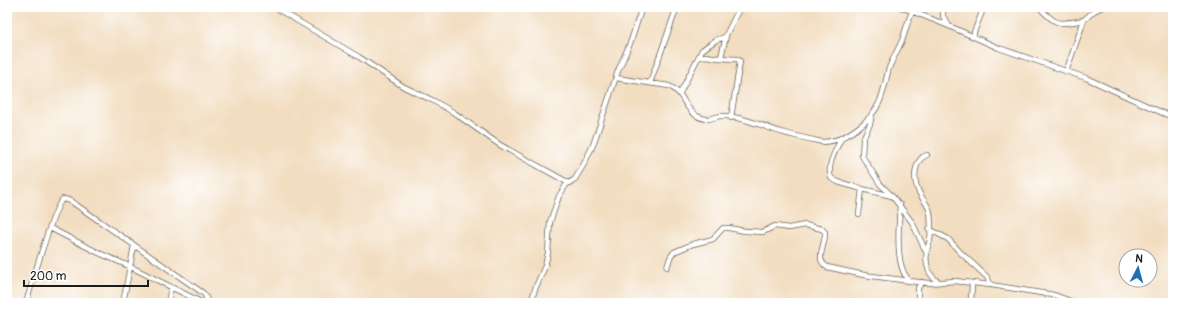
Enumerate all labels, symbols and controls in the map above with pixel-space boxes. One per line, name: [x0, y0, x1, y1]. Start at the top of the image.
north arrow: [1118, 248, 1158, 288]
text: N: [1135, 252, 1144, 265]
scale bar: [24, 262, 148, 288]
text: 200 m: [30, 269, 67, 284]

